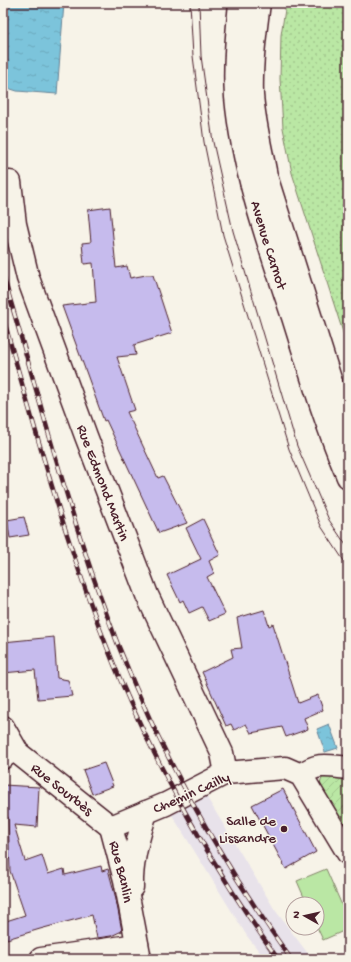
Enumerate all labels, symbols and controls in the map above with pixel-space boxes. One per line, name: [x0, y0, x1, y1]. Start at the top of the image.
street label: Avenue Carnot: [245, 199, 291, 294]
street label: Rue Edmond Martin: [72, 423, 132, 544]
street label: Rue Sourbès: [27, 760, 96, 821]
street label: Chemin Cailly: [151, 769, 234, 819]
place label: Salle de Lissandre: [219, 813, 276, 848]
marker: Salle de Lissandre: [279, 824, 289, 834]
street label: Rue Banlin: [104, 839, 136, 904]
north arrow: [285, 896, 325, 936]
text: N: [291, 910, 304, 919]

